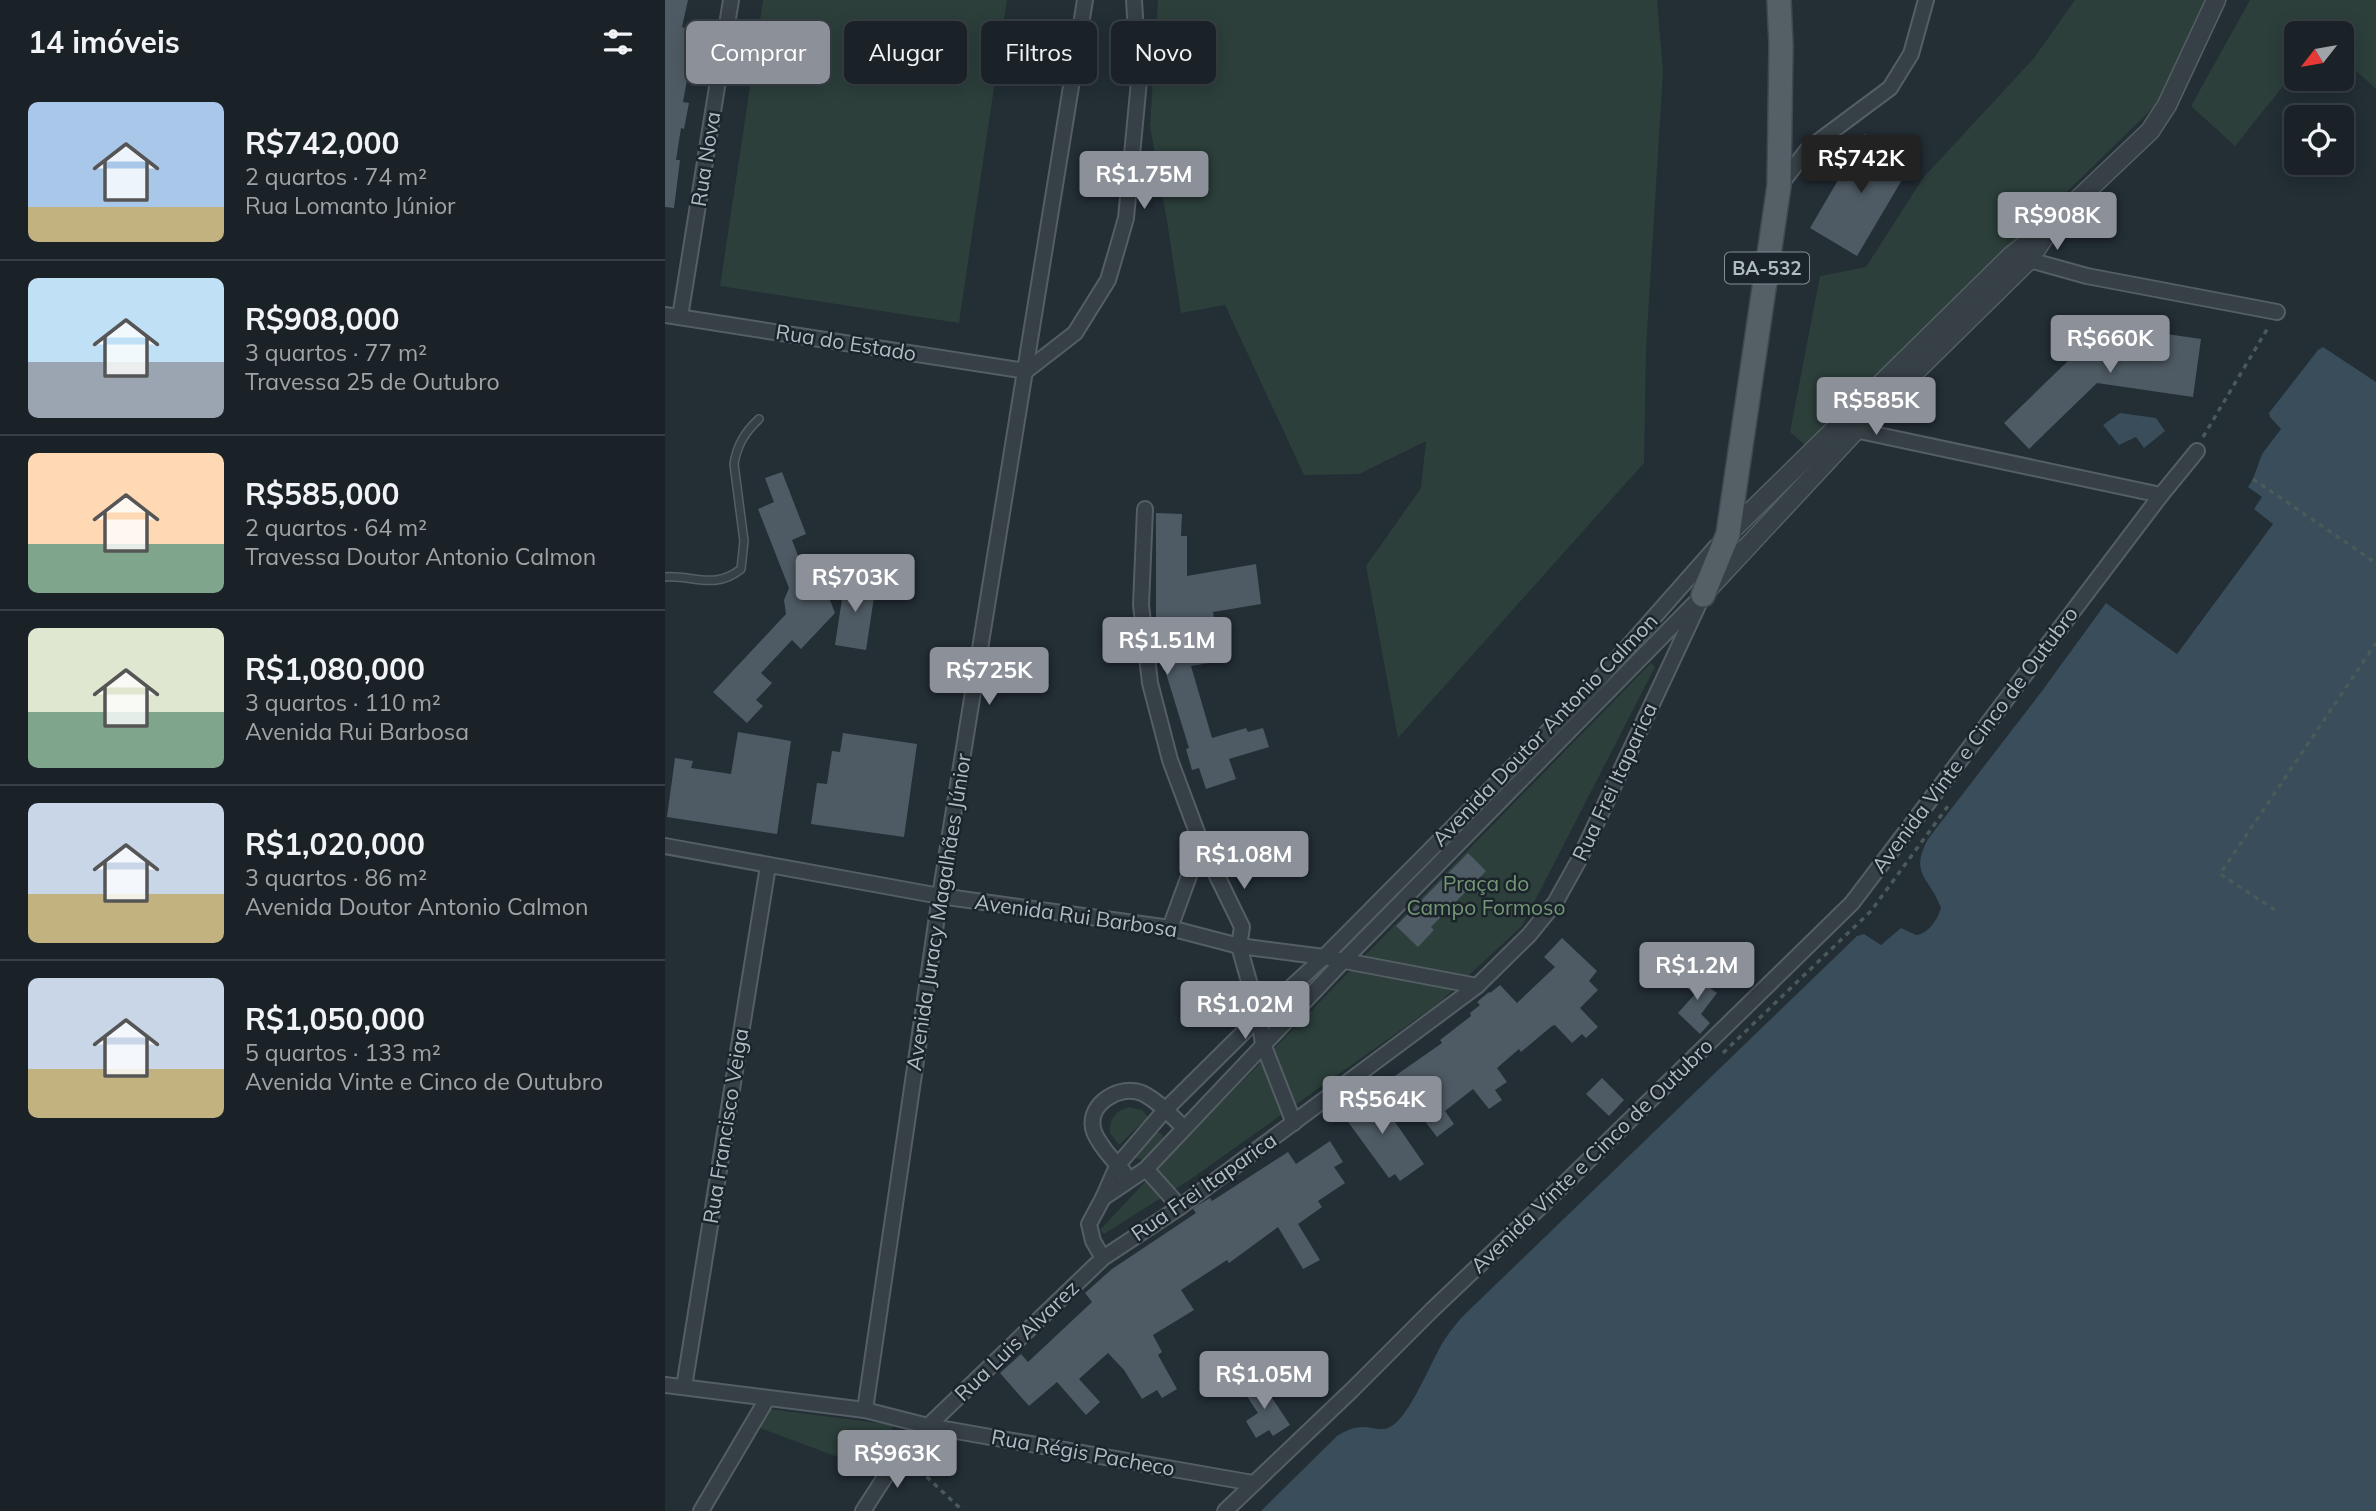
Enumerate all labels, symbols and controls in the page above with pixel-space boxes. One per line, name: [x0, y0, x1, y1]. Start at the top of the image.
chip: Comprar: [686, 21, 830, 84]
chip: Alugar: [844, 21, 967, 84]
chip: Filtros: [981, 21, 1097, 84]
chip: Novo: [1111, 21, 1216, 84]
north arrow: [2284, 21, 2354, 91]
map controls: [2284, 21, 2354, 175]
text: 14 imóveis: [28, 23, 180, 61]
icon: filters: [599, 23, 637, 61]
button: locate: [2284, 105, 2354, 175]
street label: Rua Nova: [685, 110, 725, 208]
text: R$742,000: [245, 124, 400, 162]
icon: home: [84, 130, 168, 214]
pin: R$742K: [1804, 136, 1918, 195]
text: R$742K: [1818, 143, 1904, 172]
pin: R$1.75M: [1079, 152, 1209, 211]
text: R$1.75M: [1095, 159, 1193, 188]
text: 2 quartos · 74 m²: [245, 162, 427, 191]
text: Rua Lomanto Júnior: [245, 191, 455, 220]
pin: R$908K: [2000, 192, 2114, 252]
text: R$908K: [2014, 200, 2100, 229]
road number: BA-532: [1725, 252, 1809, 284]
text: R$908,000: [245, 300, 400, 338]
icon: home: [84, 306, 168, 390]
pin: R$660K: [2053, 316, 2167, 375]
street label: Rua do Estado: [774, 318, 918, 366]
text: R$660K: [2067, 323, 2153, 352]
text: 3 quartos · 77 m²: [245, 338, 427, 367]
text: Travessa 25 de Outubro: [245, 367, 500, 396]
pin: R$585K: [1819, 378, 1933, 437]
text: R$585K: [1833, 385, 1919, 414]
text: R$585,000: [245, 475, 400, 513]
icon: home: [84, 481, 168, 565]
text: 2 quartos · 64 m²: [245, 513, 427, 542]
text: Travessa Doutor Antonio Calmon: [245, 542, 596, 571]
pin: R$703K: [798, 554, 912, 614]
text: R$703K: [812, 562, 898, 591]
street label: Avenida Vinte e Cinco de Outubro: [1865, 601, 2083, 878]
street label: Avenida Doutor Antonio Calmon: [1426, 608, 1663, 851]
pin: R$1.51M: [1102, 618, 1232, 677]
text: R$1.51M: [1118, 625, 1216, 654]
pin: R$725K: [932, 648, 1046, 707]
text: R$1,080,000: [245, 650, 425, 688]
text: R$725K: [946, 655, 1032, 684]
icon: home: [84, 656, 168, 740]
text: 3 quartos · 110 m²: [245, 688, 441, 717]
street label: Rua Frei Itaparica: [1566, 698, 1662, 865]
text: Avenida Rui Barbosa: [245, 717, 469, 746]
street label: Avenida Juracy Magalhães Júnior: [900, 751, 976, 1072]
text: R$1,020,000: [245, 825, 425, 863]
icon: home: [84, 831, 168, 915]
pin: R$1.08M: [1179, 832, 1309, 891]
text: R$1.08M: [1195, 839, 1293, 868]
text: 3 quartos · 86 m²: [245, 863, 427, 892]
park label: Praça do Campo Formoso: [1407, 870, 1565, 920]
street label: Avenida Rui Barbosa: [973, 888, 1179, 942]
text: Avenida Doutor Antonio Calmon: [245, 892, 588, 921]
pin: R$1.2M: [1640, 942, 1754, 1002]
text: R$1.2M: [1655, 950, 1739, 979]
pin: R$1.02M: [1180, 982, 1310, 1041]
text: R$1.02M: [1196, 989, 1294, 1018]
text: R$1,050,000: [245, 1000, 425, 1038]
icon: home: [84, 1006, 168, 1090]
street label: Rua Francisco Veiga: [697, 1026, 753, 1225]
street label: Avenida Vinte e Cinco de Outubro: [1465, 1032, 1718, 1278]
text: 5 quartos · 133 m²: [245, 1038, 441, 1067]
text: Avenida Vinte e Cinco de Outubro: [245, 1067, 603, 1096]
pin: R$564K: [1325, 1076, 1439, 1136]
text: R$564K: [1339, 1084, 1425, 1113]
street label: Rua Frei Itaparica: [1126, 1126, 1281, 1246]
street label: Rua Luis Alvarez: [949, 1274, 1084, 1406]
pin: R$1.05M: [1199, 1352, 1329, 1411]
text: R$1.05M: [1215, 1359, 1313, 1388]
street label: Rua Régis Pacheco: [989, 1423, 1177, 1481]
pin: R$963K: [840, 1430, 954, 1490]
text: R$963K: [854, 1438, 940, 1467]

